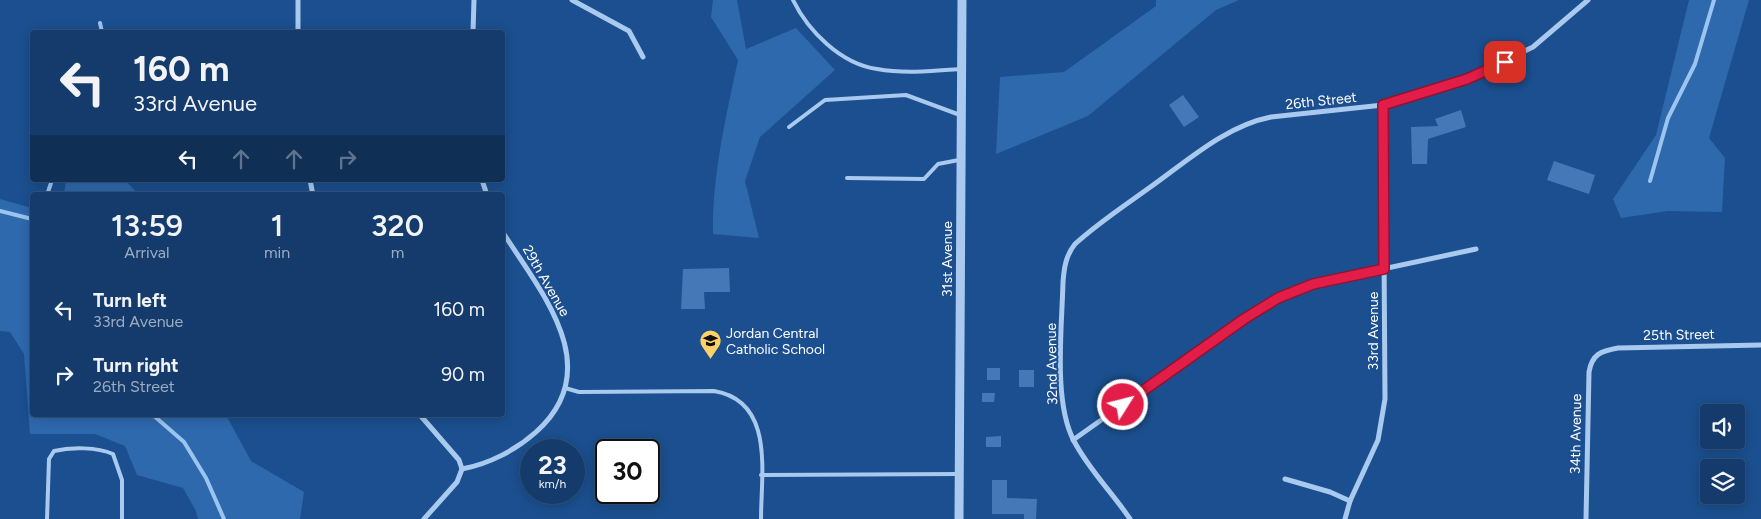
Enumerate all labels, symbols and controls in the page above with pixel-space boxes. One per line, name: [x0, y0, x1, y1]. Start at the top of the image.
pin: [1484, 41, 1526, 83]
text: 160 m: [133, 48, 230, 90]
icon: arrive: [1491, 48, 1519, 76]
icon: left: [50, 50, 115, 115]
street label: 26th Street: [1285, 89, 1357, 113]
text: 33rd Avenue: [133, 90, 257, 117]
icon: left: [174, 145, 202, 173]
icon: ahead: [227, 145, 255, 173]
icon: ahead: [280, 145, 308, 173]
icon: right: [333, 145, 361, 173]
text: 13:59: [111, 207, 183, 244]
text: 1: [271, 207, 283, 244]
text: 320: [371, 207, 424, 244]
street label: 31st Avenue: [939, 221, 956, 297]
street label: 29th Avenue: [519, 242, 573, 320]
text: Arrival: [124, 243, 170, 262]
text: min: [264, 243, 290, 262]
text: m: [391, 243, 404, 262]
text: Turn left: [93, 289, 167, 312]
street label: 33rd Avenue: [1365, 291, 1382, 370]
icon: left: [50, 296, 78, 324]
text: 160 m: [433, 298, 485, 321]
text: 33rd Avenue: [93, 312, 183, 331]
street label: 32nd Avenue: [1043, 322, 1061, 405]
place label: Jordan Central Catholic School: [726, 325, 825, 358]
street label: 25th Street: [1643, 326, 1715, 344]
school or university icon: Jordan Central Catholic School: [698, 329, 722, 360]
text: Turn right: [93, 354, 179, 377]
icon: right: [50, 361, 78, 389]
text: 90 m: [441, 363, 485, 386]
text: 26th Street: [93, 377, 175, 396]
position arrow: [1096, 378, 1148, 430]
street label: 34th Avenue: [1567, 393, 1585, 474]
map controls: [1700, 404, 1745, 504]
button: sound: [1700, 404, 1745, 449]
speed limit sign: 30: [595, 439, 660, 504]
text: 23: [538, 450, 567, 480]
button: layers: [1700, 459, 1745, 504]
text: km/h: [539, 477, 566, 491]

